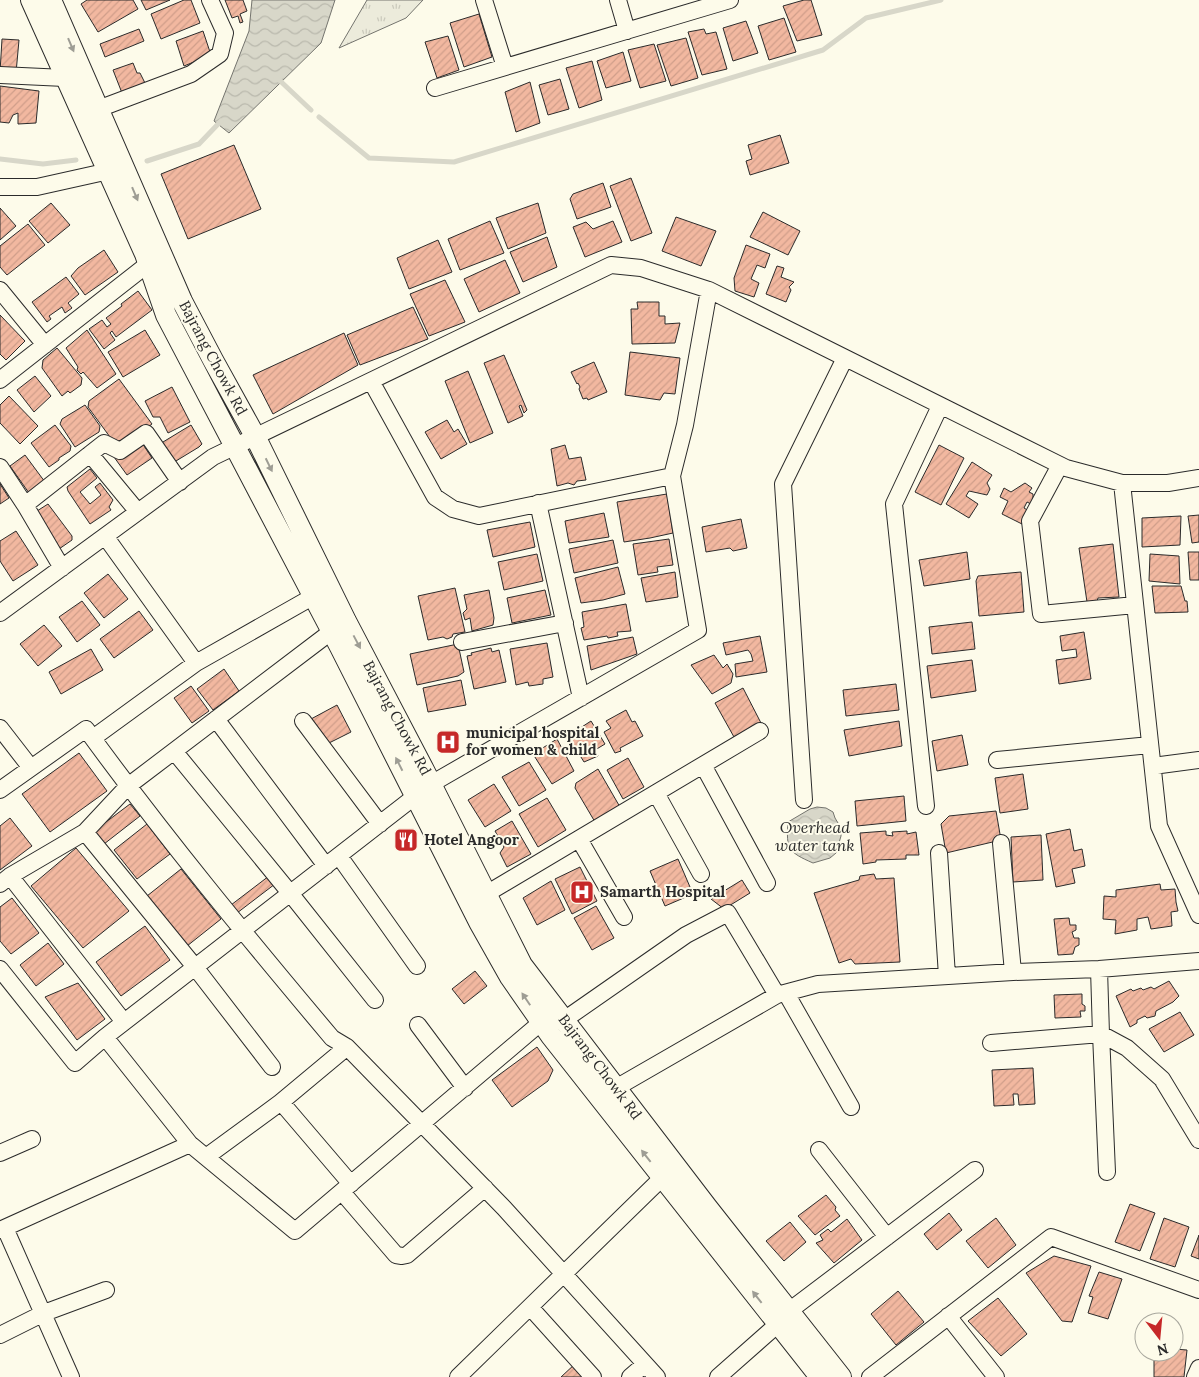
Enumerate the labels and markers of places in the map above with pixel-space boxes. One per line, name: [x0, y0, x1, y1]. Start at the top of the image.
place label: municipal hospital for women & child: [466, 723, 600, 759]
hospital icon: municipal hospital for women & child: [435, 729, 461, 755]
restaurant icon: Hotel Angoor: [393, 827, 419, 853]
place label: Hotel Angoor: [424, 830, 520, 849]
hospital icon: Samarth Hospital: [569, 879, 595, 905]
place label: Samarth Hospital: [600, 882, 726, 901]

